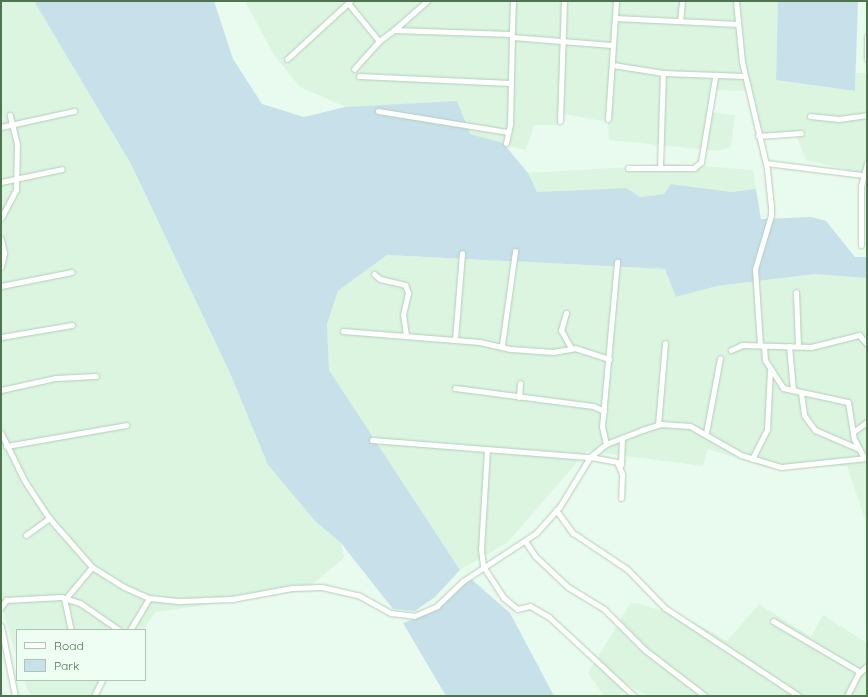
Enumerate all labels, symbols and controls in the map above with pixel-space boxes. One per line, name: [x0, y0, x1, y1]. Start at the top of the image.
legend: [16, 629, 146, 681]
text: Road: [54, 638, 84, 653]
text: Park: [54, 658, 79, 673]

